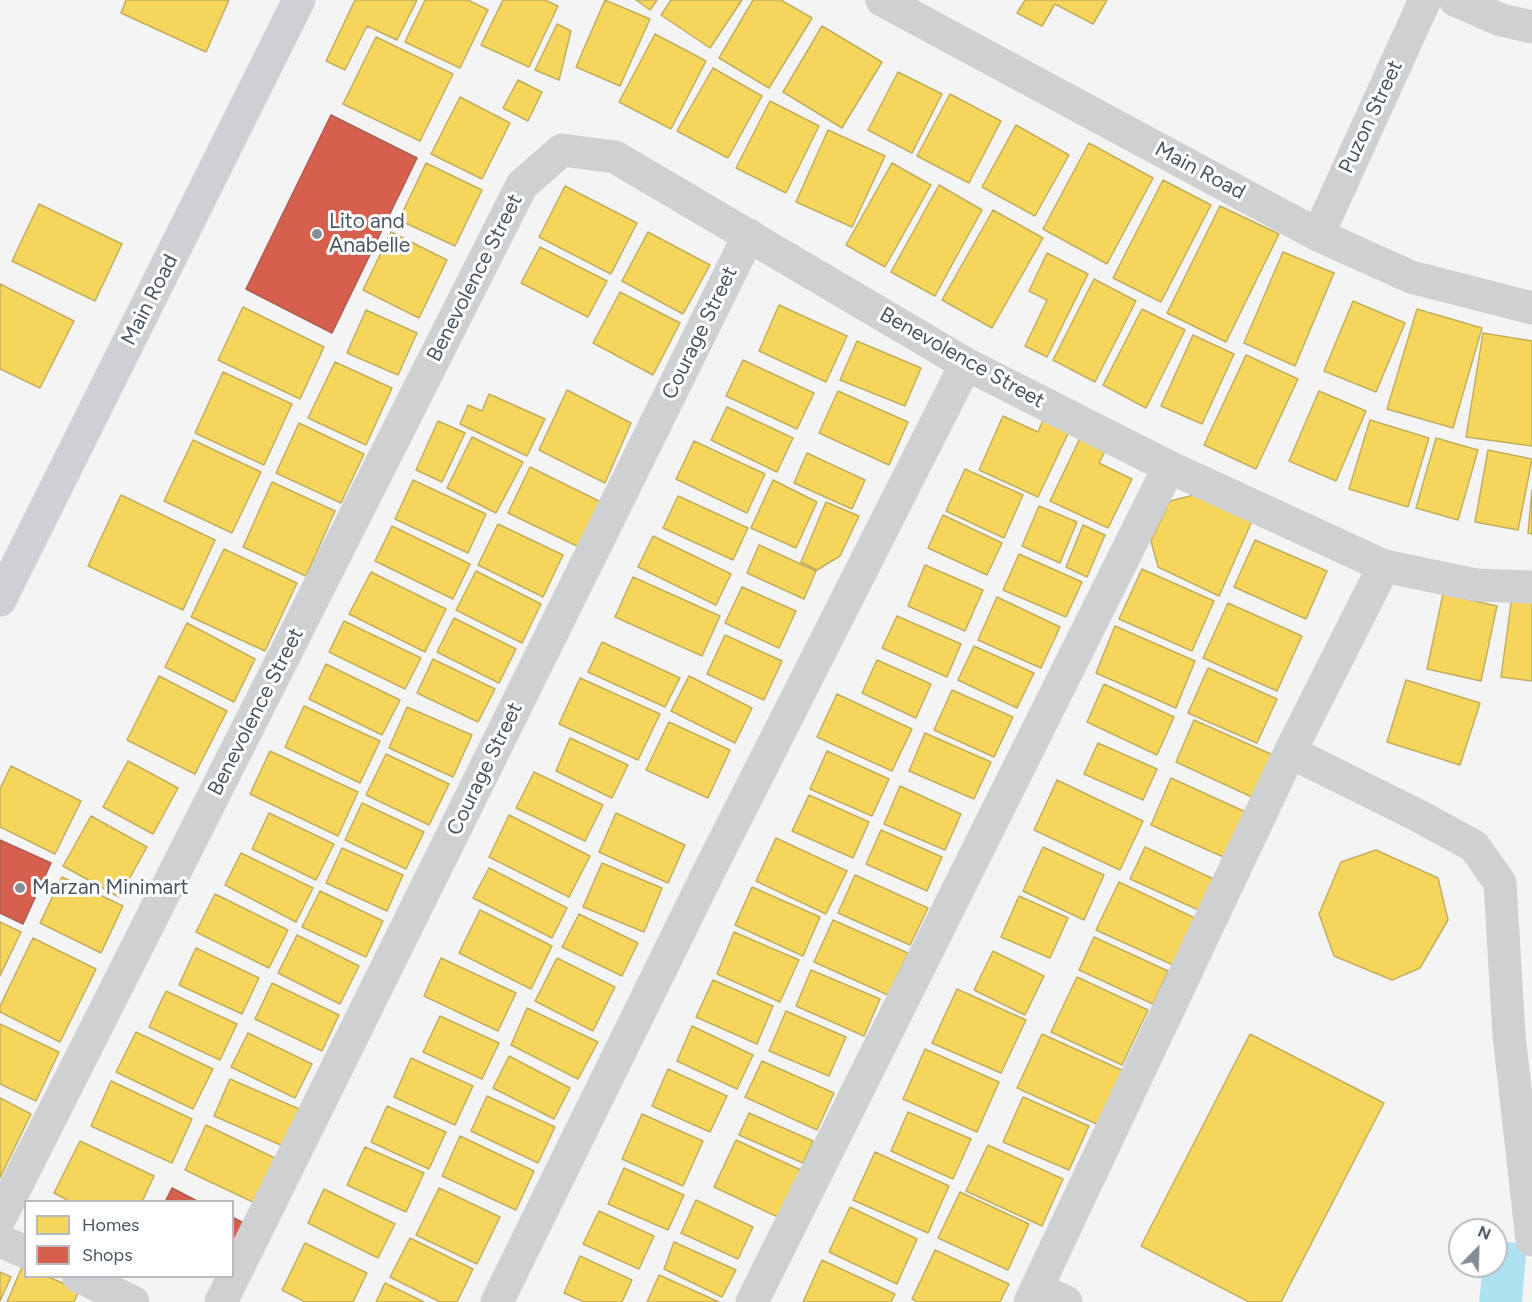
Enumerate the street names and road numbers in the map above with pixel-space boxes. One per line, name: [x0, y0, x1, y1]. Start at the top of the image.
street label: Puzon Street: [1334, 56, 1408, 178]
street label: Main Road: [1151, 137, 1249, 205]
street label: Benevolence Street: [422, 190, 528, 366]
street label: Main Road: [116, 250, 184, 350]
street label: Courage Street: [657, 262, 743, 404]
street label: Benevolence Street: [875, 302, 1049, 414]
street label: Benevolence Street: [203, 624, 309, 800]
street label: Courage Street: [442, 698, 528, 840]

